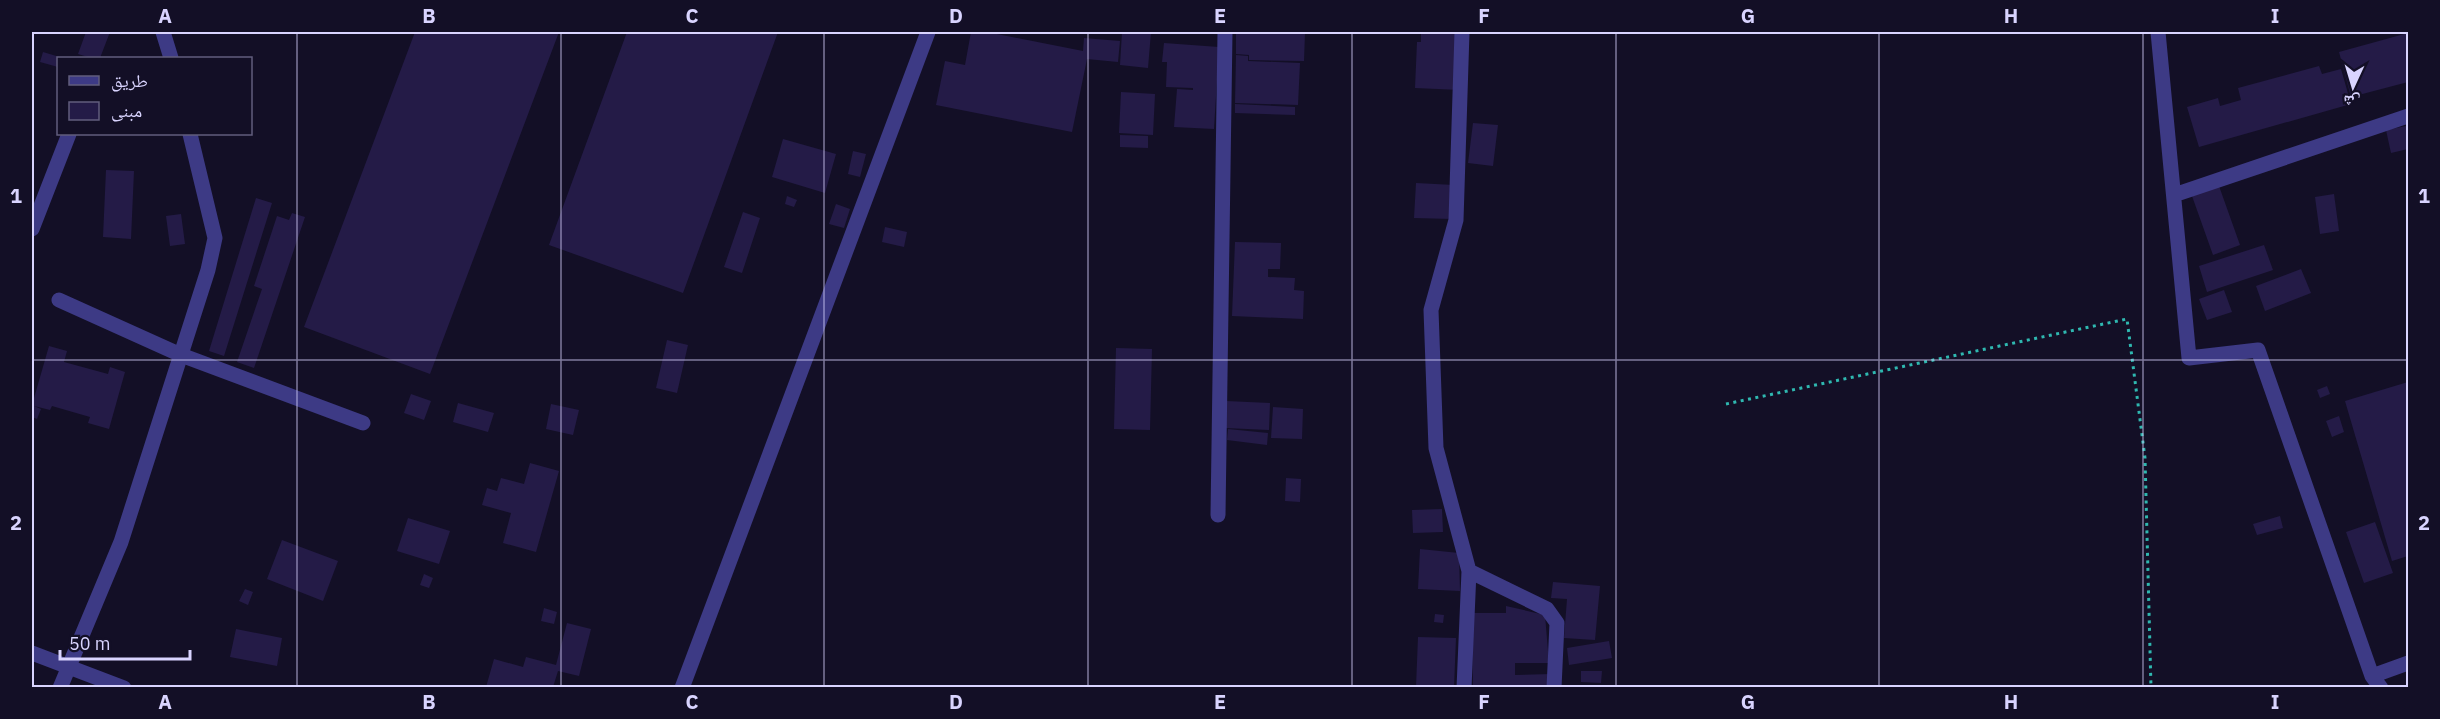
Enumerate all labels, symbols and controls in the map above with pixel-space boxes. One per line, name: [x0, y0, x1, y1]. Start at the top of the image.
text: A: [158, 2, 172, 29]
text: B: [422, 2, 436, 29]
text: C: [685, 2, 699, 29]
text: D: [949, 2, 963, 29]
text: E: [1214, 2, 1226, 29]
text: F: [1478, 2, 1490, 29]
text: G: [1741, 2, 1755, 29]
text: H: [2004, 2, 2018, 29]
text: I: [2271, 2, 2279, 29]
legend: [57, 57, 252, 135]
north arrow: [2323, 57, 2383, 117]
text: طريق: [111, 69, 148, 92]
text: ش: [2343, 91, 2361, 113]
text: مبنى: [111, 99, 142, 122]
text: 1: [10, 182, 22, 209]
text: 1: [2418, 182, 2430, 209]
text: 2: [10, 509, 22, 536]
text: 2: [2418, 509, 2430, 536]
scale bar: [60, 623, 190, 661]
text: 50 m: [69, 632, 111, 655]
text: A: [158, 688, 172, 715]
text: B: [422, 688, 436, 715]
text: C: [685, 688, 699, 715]
text: D: [949, 688, 963, 715]
text: E: [1214, 688, 1226, 715]
text: F: [1478, 688, 1490, 715]
text: G: [1741, 688, 1755, 715]
text: H: [2004, 688, 2018, 715]
text: I: [2271, 688, 2279, 715]

